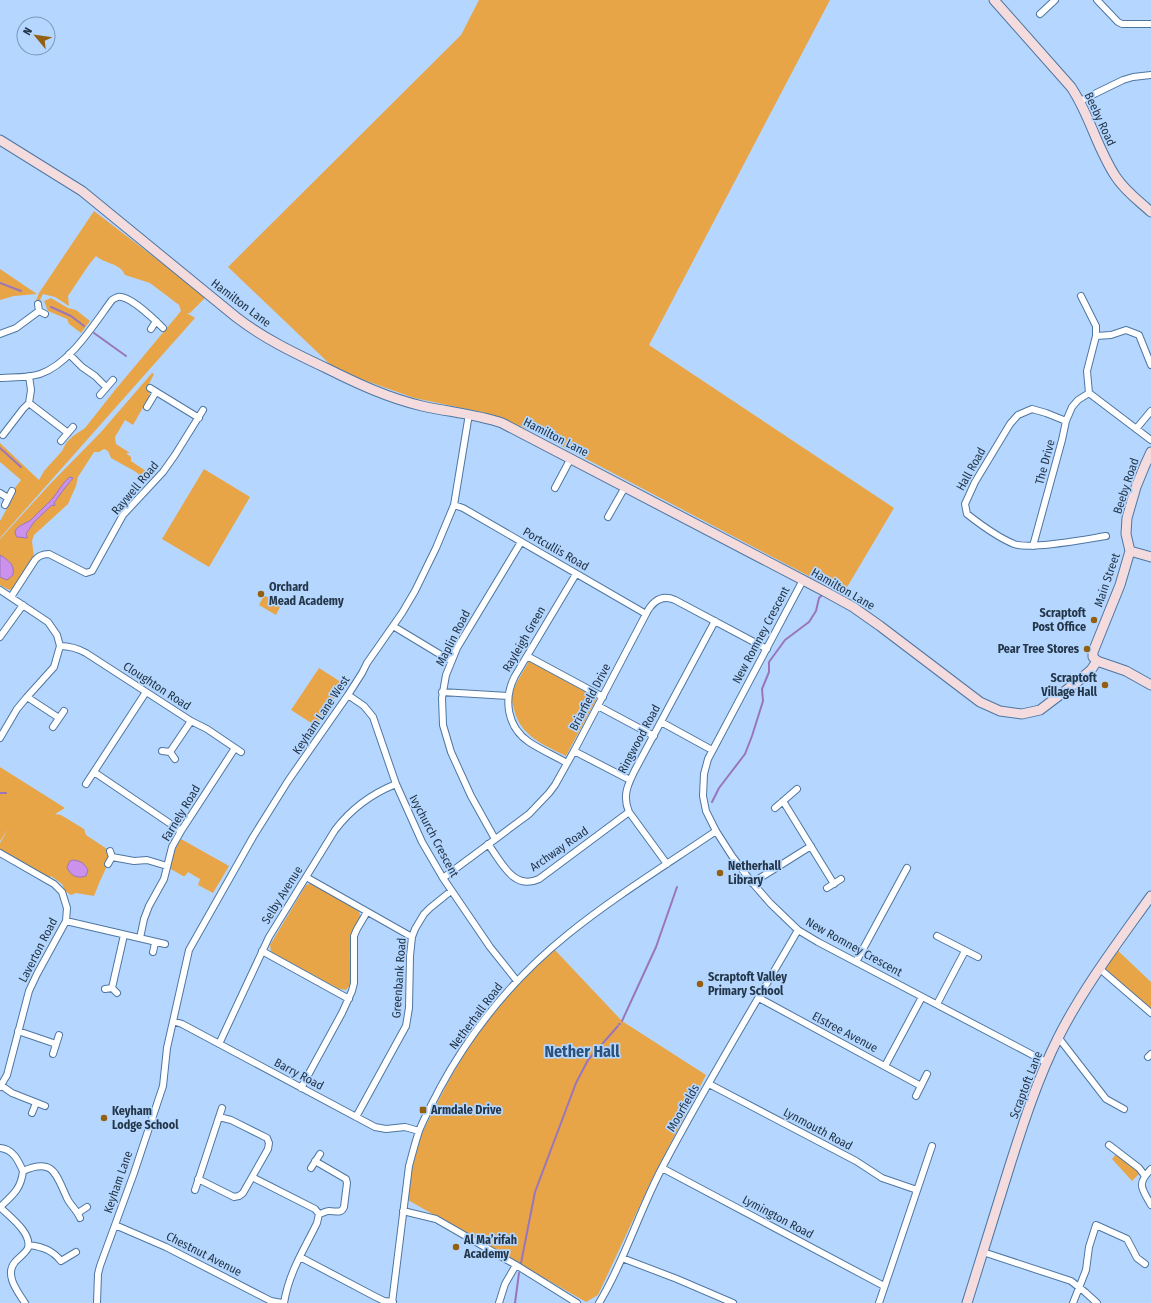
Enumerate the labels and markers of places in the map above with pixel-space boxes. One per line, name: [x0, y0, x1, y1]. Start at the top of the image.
place label: Orchard Mead Academy: [269, 580, 344, 608]
marker: Orchard Mead Academy: [256, 589, 266, 599]
place label: Scraptoft Post Office: [1032, 606, 1087, 634]
marker: Scraptoft Post Office: [1089, 615, 1099, 625]
place label: Pear Tree Stores: [998, 642, 1080, 656]
marker: Pear Tree Stores: [1082, 644, 1092, 654]
place label: Scraptoft Village Hall: [1040, 671, 1098, 699]
marker: Scraptoft Village Hall: [1100, 680, 1110, 690]
place label: Netherhall Library: [728, 859, 782, 887]
marker: Netherhall Library: [715, 868, 725, 878]
place label: Scraptoft Valley Primary School: [708, 970, 787, 998]
marker: Scraptoft Valley Primary School: [695, 979, 705, 989]
place label: Armdale Drive: [430, 1103, 502, 1117]
place label: Keyham Lodge School: [112, 1104, 179, 1132]
marker: Armdale Drive: [418, 1105, 428, 1115]
marker: Keyham Lodge School: [99, 1113, 109, 1123]
place label: Al Ma’rifah Academy: [463, 1233, 517, 1261]
marker: Al Ma’rifah Academy: [451, 1242, 461, 1252]

